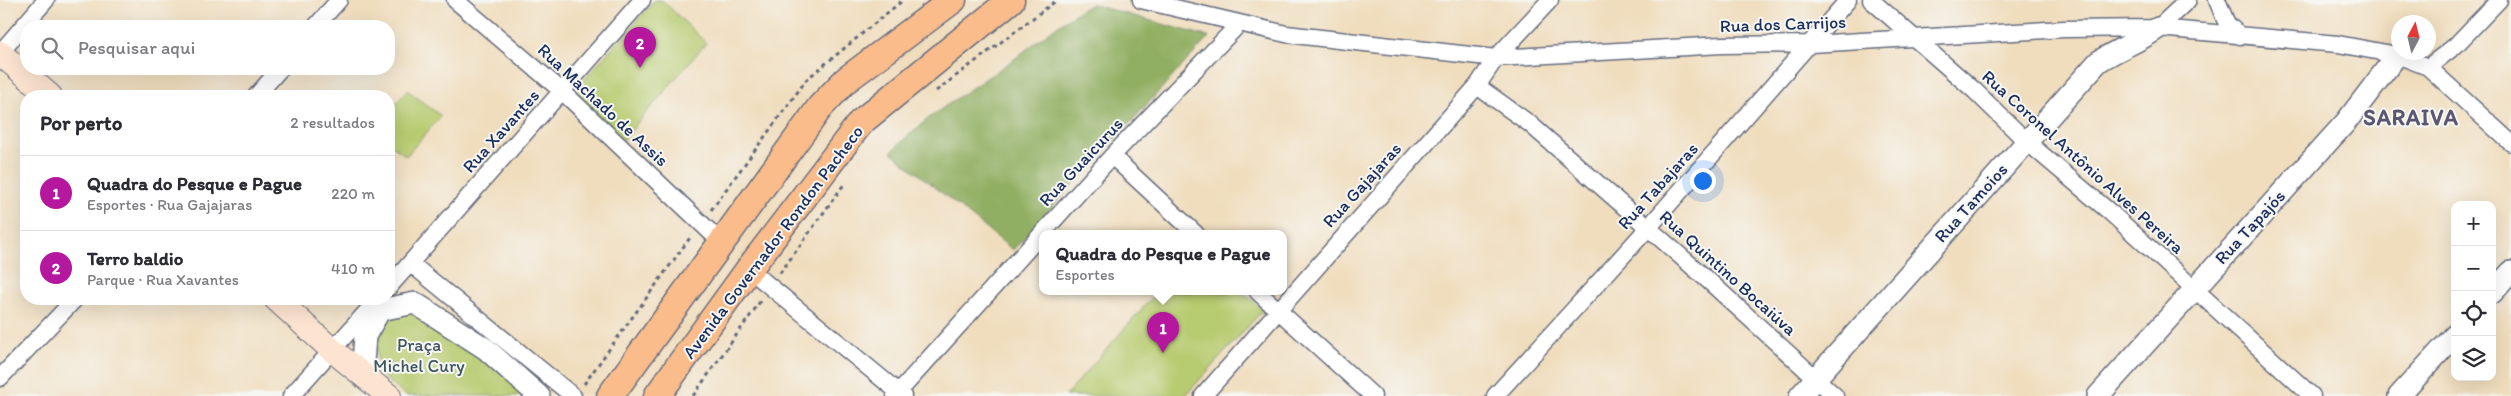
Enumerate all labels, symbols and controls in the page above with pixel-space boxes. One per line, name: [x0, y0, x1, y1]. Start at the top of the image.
street label: Rua dos Carrijos: [1719, 11, 1847, 37]
north arrow: [2391, 15, 2436, 60]
search box: [20, 20, 395, 75]
pin: 2: [624, 27, 656, 68]
icon: search: [38, 34, 66, 62]
text: Pesquisar aqui: [78, 36, 195, 59]
street label: Rua Machado de Assis: [533, 39, 673, 171]
street label: Rua Coronel Antônio Alves Pereira: [1977, 65, 2189, 259]
street label: Rua Xavantes: [458, 85, 544, 177]
district label: SARAIVA: [2363, 104, 2459, 131]
text: Por perto: [40, 110, 122, 135]
text: 2 resultados: [290, 113, 375, 132]
street label: Rua Guaicurus: [1034, 113, 1128, 211]
street label: Avenida Governador Rondon Pacheco: [678, 121, 868, 363]
street label: Rua Gajajaras: [1318, 138, 1406, 232]
street label: Rua Tabajaras: [1613, 138, 1703, 234]
street label: Rua Tamoios: [1930, 159, 2012, 247]
your location: [1690, 168, 1716, 194]
text: Quadra do Pesque e Pague: [87, 172, 302, 195]
text: 1: [52, 184, 60, 203]
text: 220 m: [331, 184, 375, 203]
street label: Rua Tapajós: [2210, 185, 2290, 269]
text: Esportes · Rua Gajajaras: [87, 195, 252, 214]
map controls: [2451, 201, 2496, 381]
button: +: [2451, 201, 2496, 246]
street label: Rua Quintino Bocaiúva: [1655, 206, 1801, 341]
popup: [1039, 230, 1287, 295]
text: Quadra do Pesque e Pague: [1056, 242, 1271, 265]
button: −: [2451, 246, 2496, 291]
text: Terro baldio: [87, 247, 183, 270]
text: 2: [52, 259, 60, 278]
text: 410 m: [331, 259, 375, 278]
text: Esportes: [1056, 265, 1115, 284]
text: Parque · Rua Xavantes: [87, 270, 239, 289]
button: locate: [2451, 291, 2496, 336]
pin: 1: [1147, 312, 1179, 353]
park label: Praça Michel Cury: [373, 334, 465, 377]
button: layers: [2451, 336, 2496, 381]

